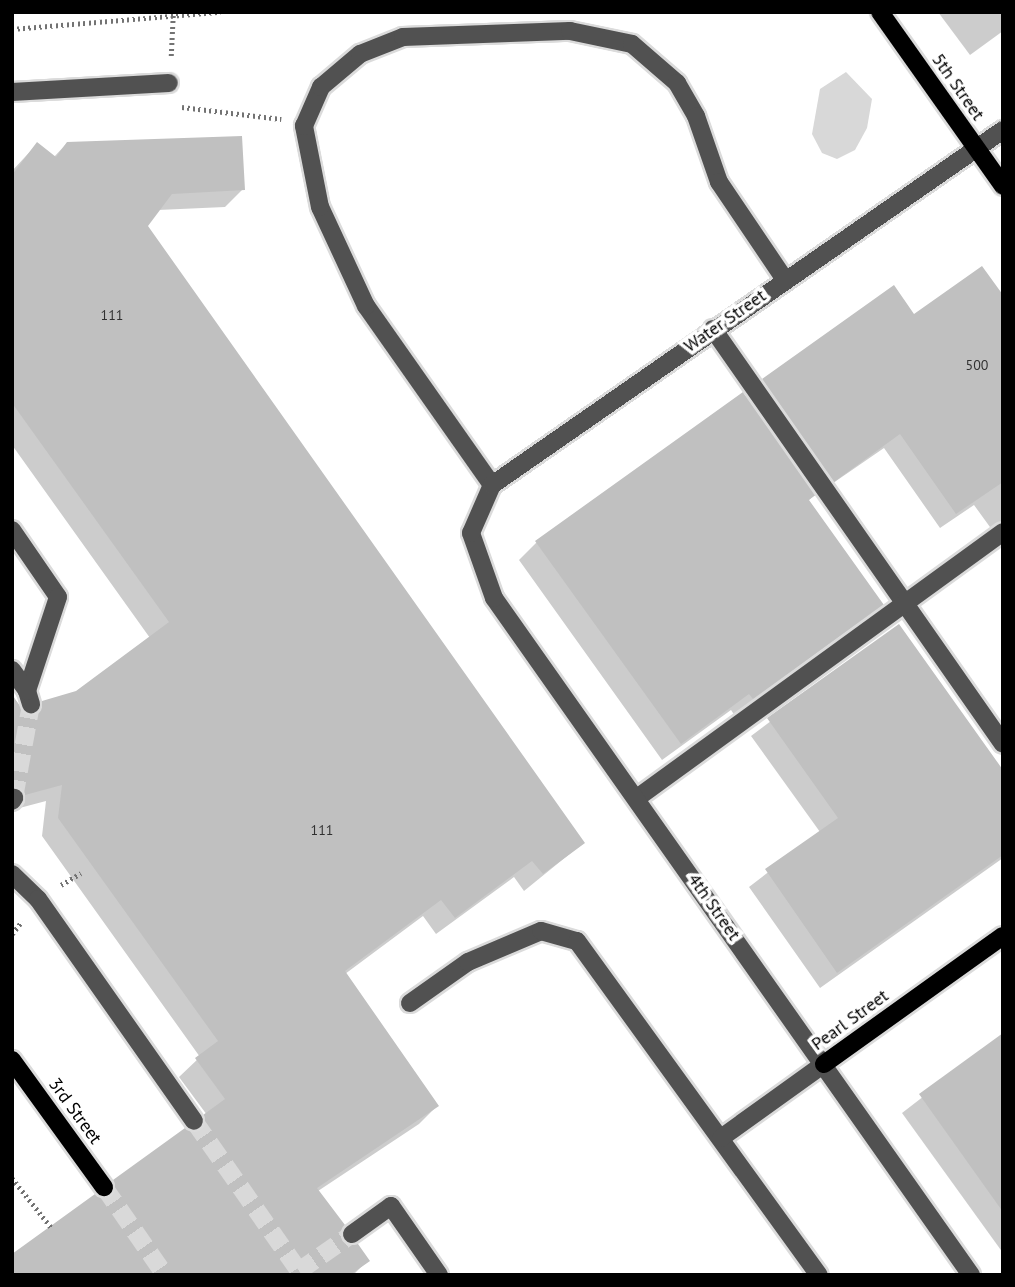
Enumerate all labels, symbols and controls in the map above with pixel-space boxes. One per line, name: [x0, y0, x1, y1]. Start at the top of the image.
street label: 5th Street: [927, 49, 989, 125]
street label: Water Street: [680, 285, 770, 357]
house number: 111: [101, 307, 123, 323]
house number: 500: [966, 357, 988, 373]
house number: 111: [311, 822, 333, 838]
street label: 4th Street: [683, 869, 745, 945]
street label: Pearl Street: [807, 985, 893, 1055]
street label: 3rd Street: [44, 1074, 106, 1148]

